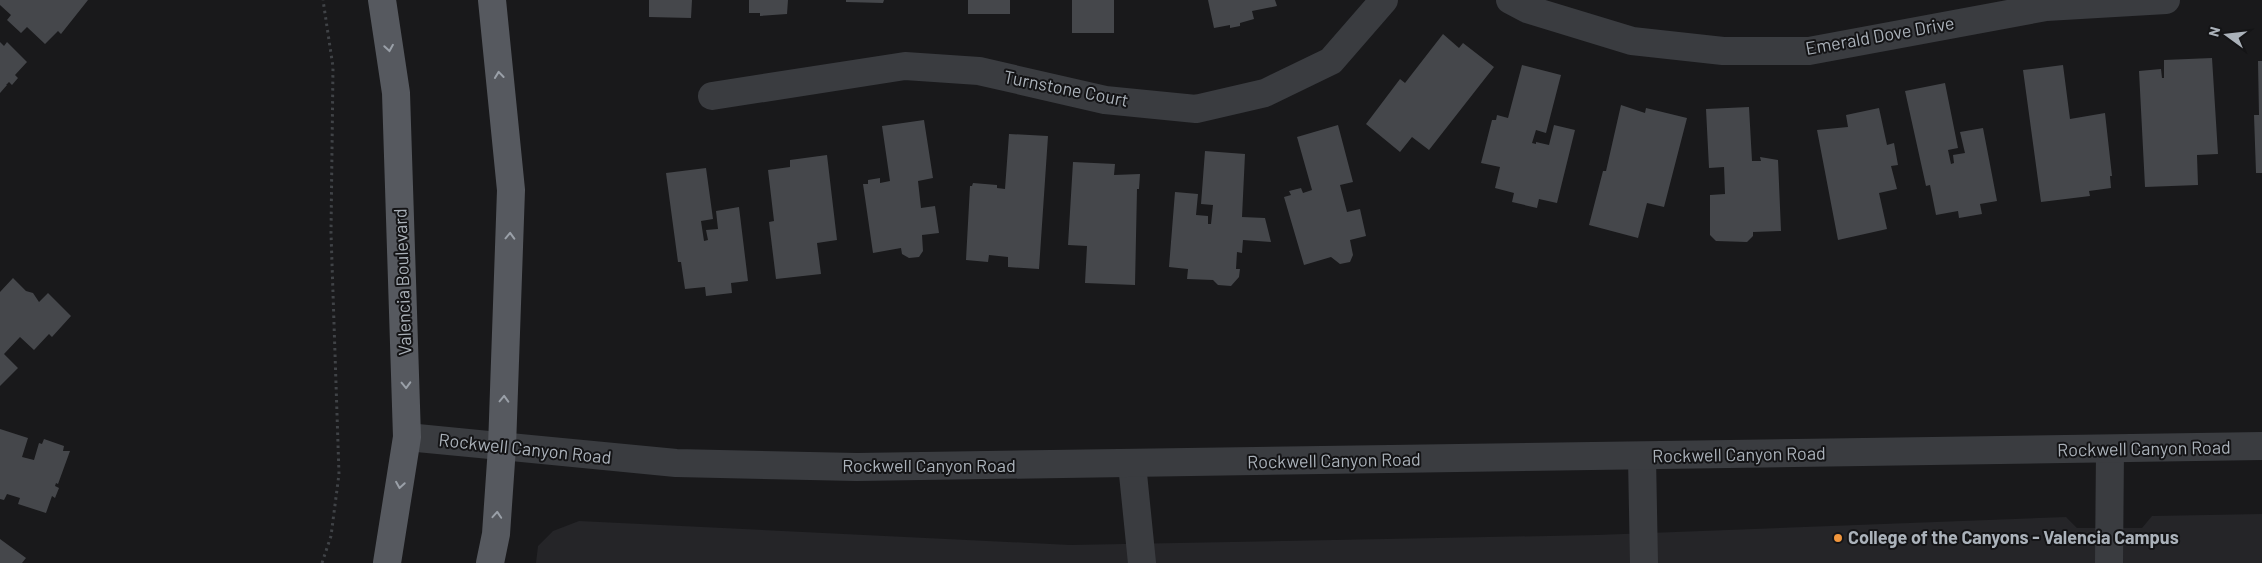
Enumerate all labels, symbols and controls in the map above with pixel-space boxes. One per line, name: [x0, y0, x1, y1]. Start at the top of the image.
north arrow: [2202, 10, 2252, 60]
street label: Emerald Dove Drive: [1804, 11, 1956, 59]
text: N: [2205, 25, 2223, 38]
one-way arrow: [384, 44, 394, 53]
street label: Turnstone Court: [1002, 65, 1130, 111]
one-way arrow: [494, 70, 505, 78]
street label: Valencia Boulevard: [388, 208, 416, 356]
one-way arrow: [504, 232, 515, 240]
one-way arrow: [400, 381, 411, 389]
one-way arrow: [498, 395, 509, 403]
street label: Rockwell Canyon Road: [438, 428, 613, 468]
street label: Rockwell Canyon Road: [2057, 435, 2231, 461]
street label: Rockwell Canyon Road: [1652, 441, 1826, 467]
street label: Rockwell Canyon Road: [1247, 447, 1421, 473]
street label: Rockwell Canyon Road: [842, 454, 1016, 476]
one-way arrow: [395, 480, 405, 489]
one-way arrow: [491, 510, 502, 518]
place label: College of the Canyons - Valencia Campus: [1848, 526, 2179, 548]
marker: College of the Canyons - Valencia Campus: [1832, 532, 1844, 544]

